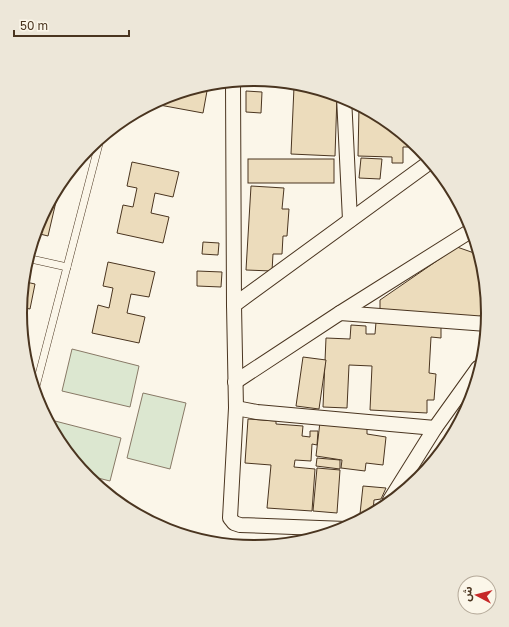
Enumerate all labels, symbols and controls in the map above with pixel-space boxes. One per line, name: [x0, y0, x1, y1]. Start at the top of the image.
scale bar: [14, 12, 129, 38]
text: 50 m: [20, 18, 48, 33]
north arrow: [457, 575, 497, 615]
text: ش: [459, 585, 475, 602]

